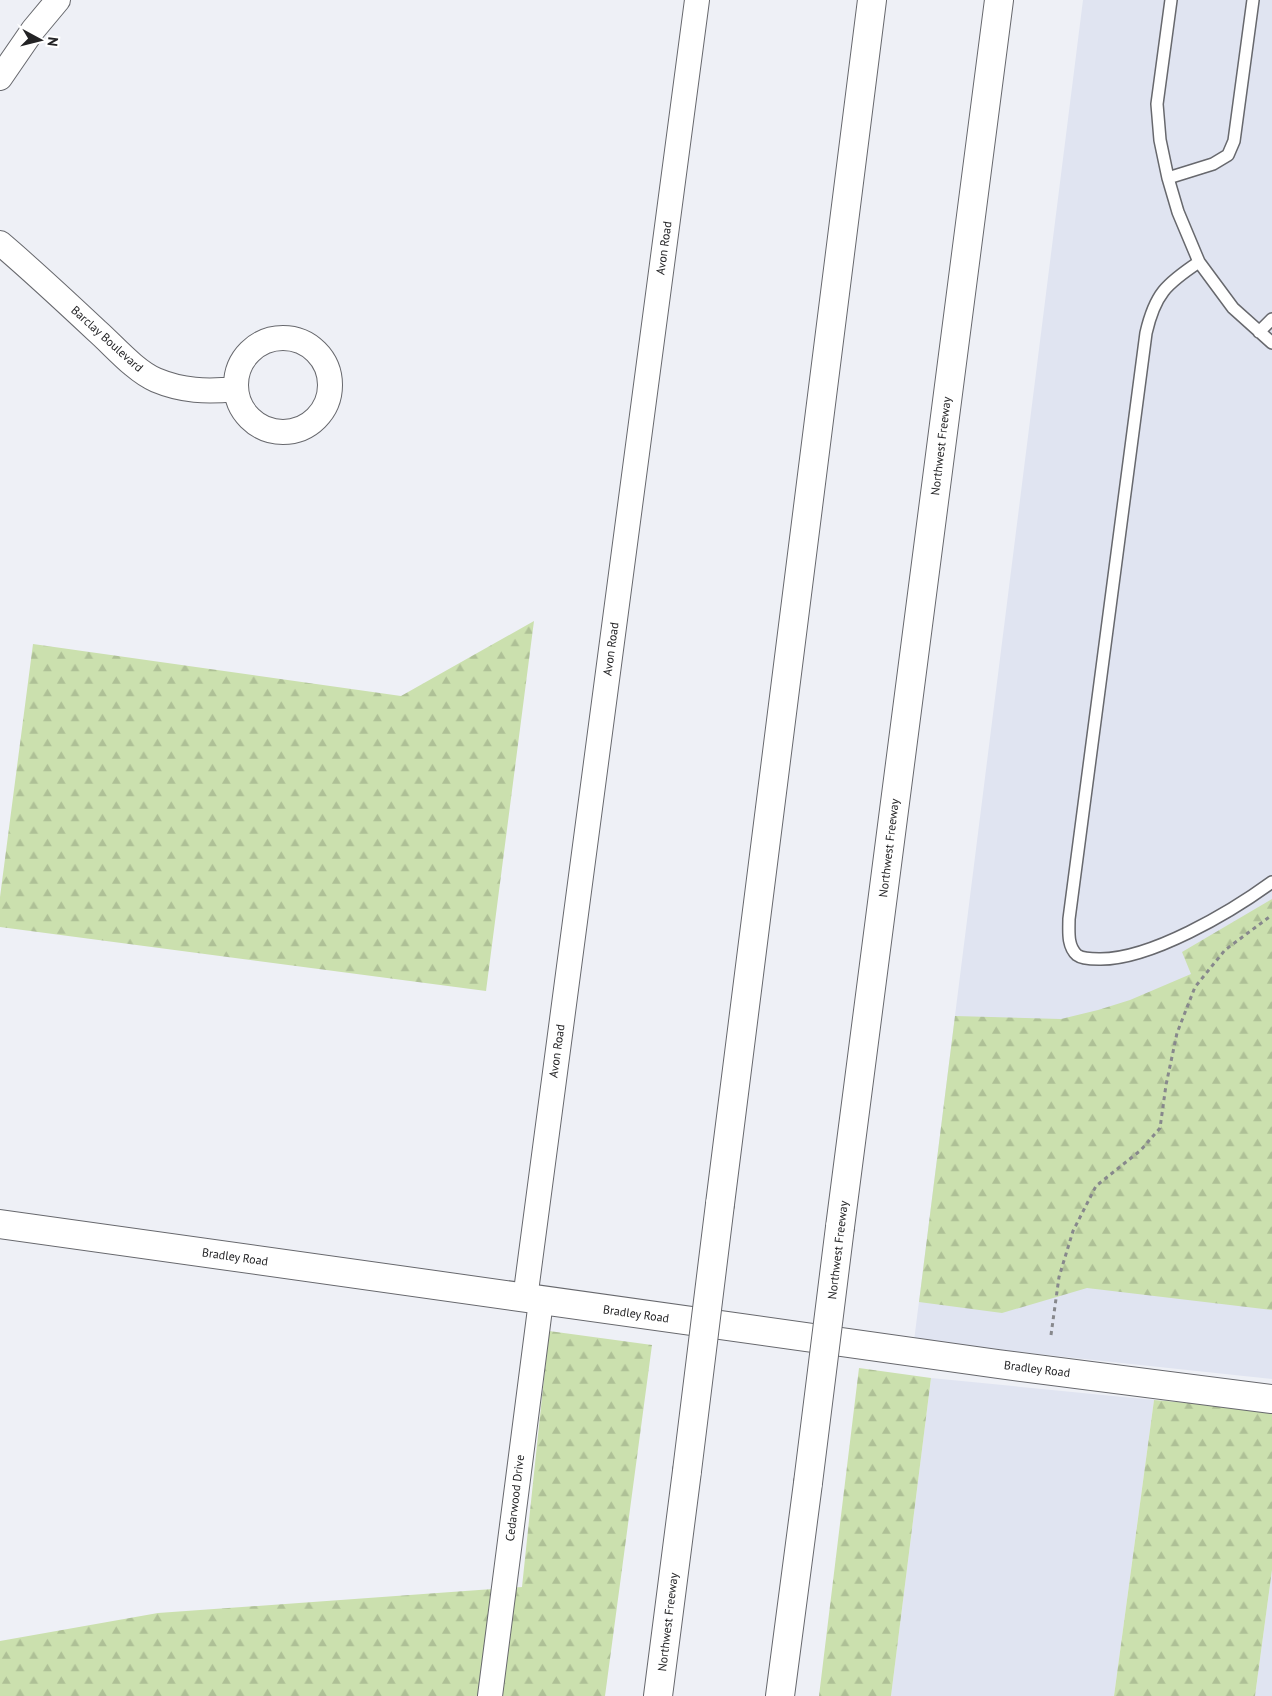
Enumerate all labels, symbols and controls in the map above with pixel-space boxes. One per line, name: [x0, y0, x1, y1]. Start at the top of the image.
north arrow: [15, 15, 65, 65]
text: N: [43, 36, 62, 47]
street label: Avon Road: [652, 220, 675, 276]
street label: Barclay Boulevard: [68, 302, 146, 375]
street label: Northwest Freeway: [927, 395, 954, 496]
street label: Avon Road: [599, 621, 622, 677]
street label: Northwest Freeway: [875, 797, 902, 898]
street label: Avon Road: [545, 1023, 568, 1079]
street label: Northwest Freeway: [824, 1199, 851, 1300]
street label: Bradley Road: [201, 1244, 269, 1269]
street label: Bradley Road: [602, 1301, 670, 1326]
street label: Bradley Road: [1003, 1357, 1071, 1380]
street label: Cedarwood Drive: [502, 1454, 527, 1542]
street label: Northwest Freeway: [654, 1571, 681, 1672]

